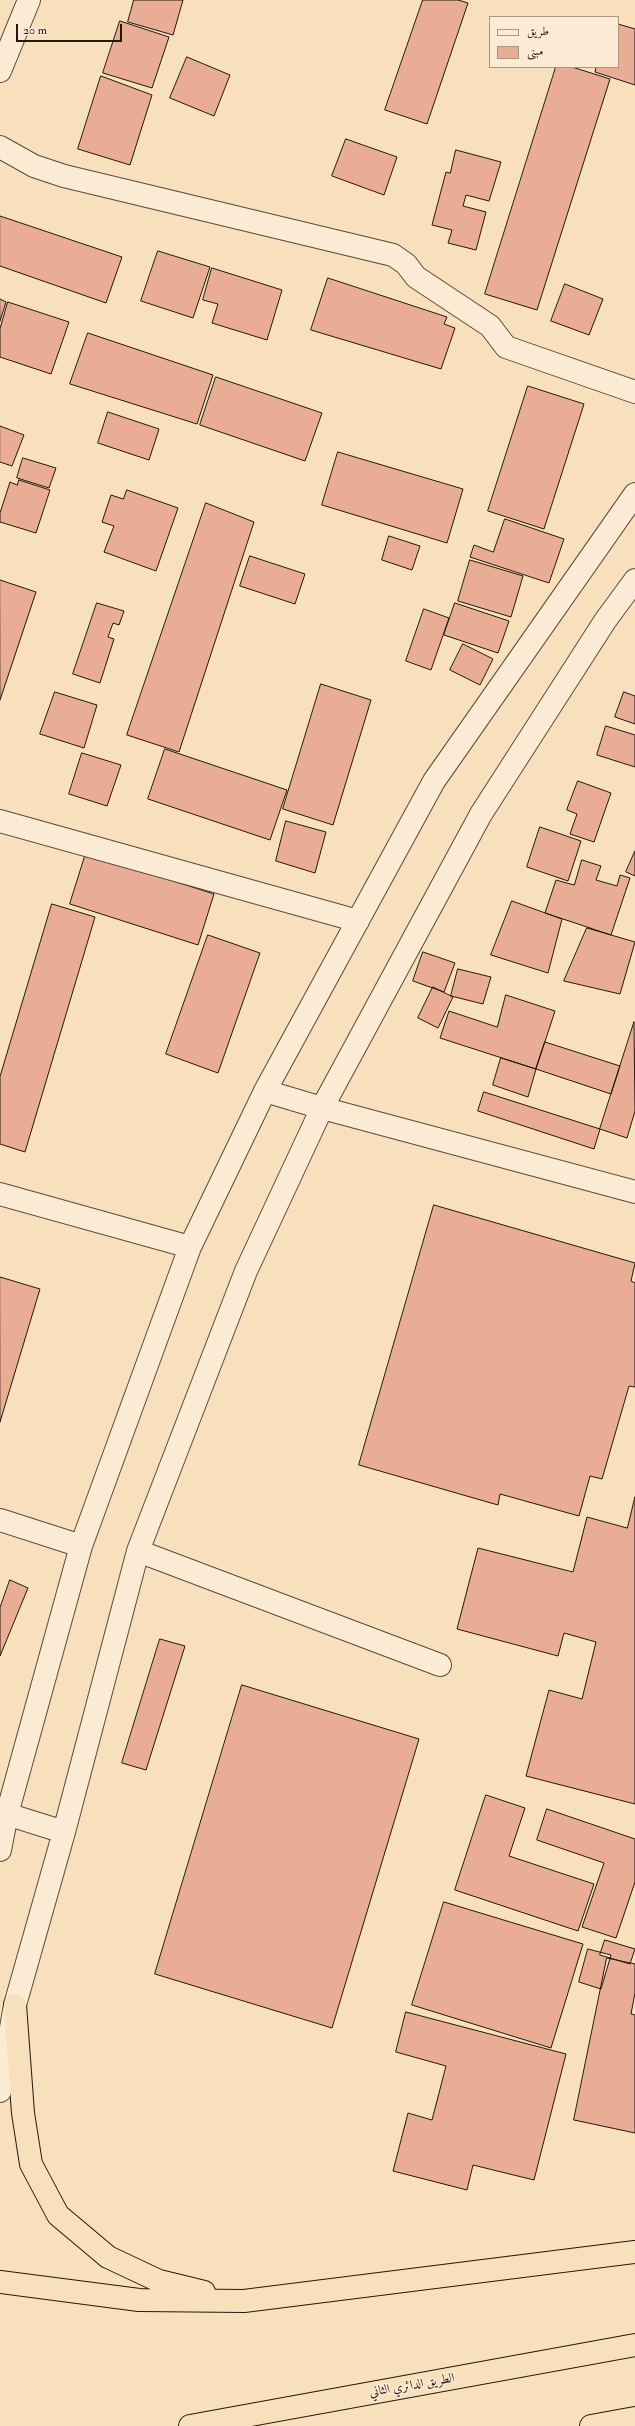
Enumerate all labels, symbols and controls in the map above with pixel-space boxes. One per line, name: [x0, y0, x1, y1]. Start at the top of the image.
scale bar: [18, 16, 124, 42]
legend: [489, 16, 619, 68]
text: 20 m: [23, 23, 47, 38]
text: طريق: [527, 24, 549, 39]
text: مبنى: [527, 44, 543, 59]
street label: الطريق الدائري الثاني: [368, 2371, 456, 2401]

